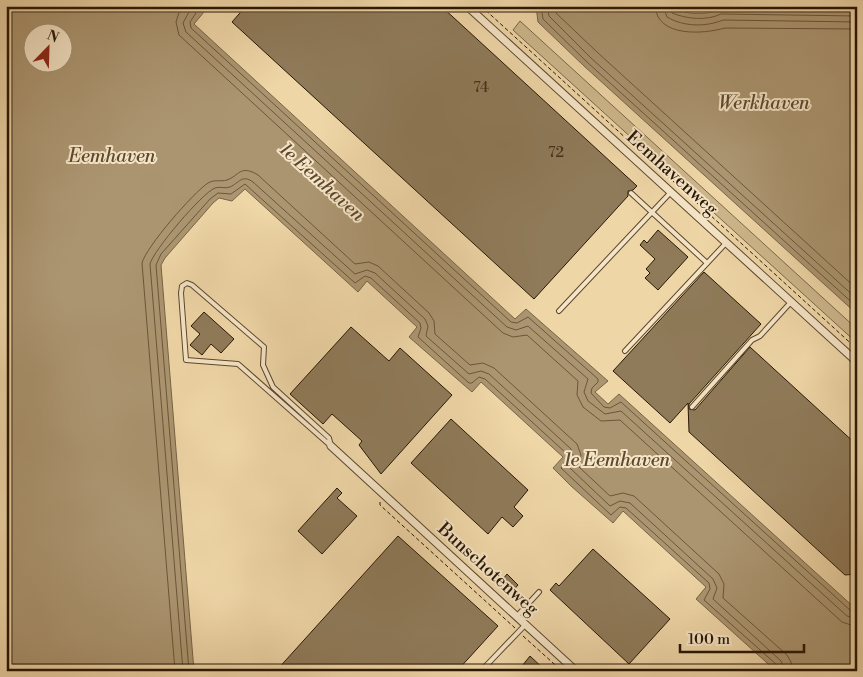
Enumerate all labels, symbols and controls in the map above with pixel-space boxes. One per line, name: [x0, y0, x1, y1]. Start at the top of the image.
north arrow: [22, 22, 72, 72]
text: N: [44, 27, 61, 47]
house number: 74: [473, 78, 489, 97]
water label: Werkhaven: [718, 91, 810, 115]
street label: Eemhavenweg: [621, 126, 723, 221]
water label: 1e Eemhaven: [274, 137, 370, 227]
house number: 72: [548, 143, 564, 162]
water label: Eemhaven: [68, 144, 156, 168]
water label: 1e Eemhaven: [564, 448, 671, 472]
street label: Bunschotenweg: [432, 517, 544, 621]
scale bar: [680, 622, 804, 654]
text: 100 m: [688, 630, 730, 649]

